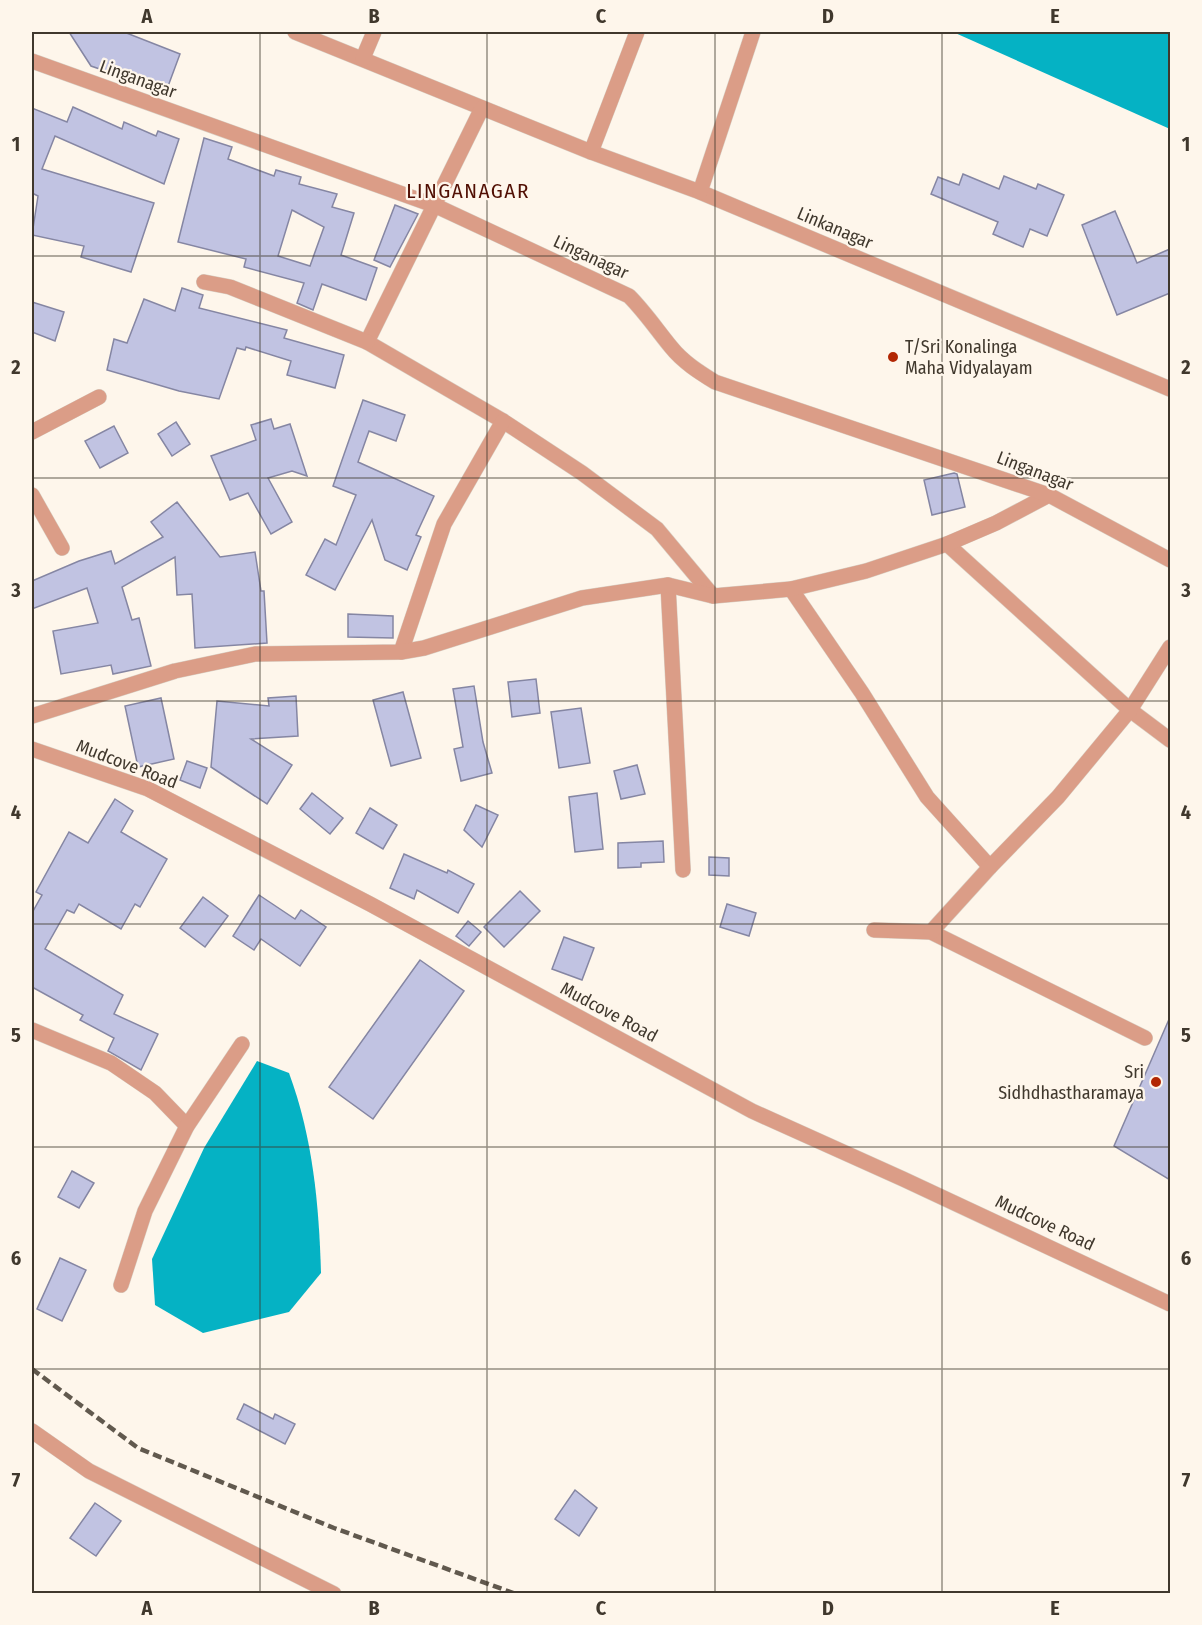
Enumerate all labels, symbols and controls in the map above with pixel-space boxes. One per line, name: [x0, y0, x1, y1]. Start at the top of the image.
text: A: [141, 4, 154, 28]
text: B: [368, 4, 380, 28]
text: C: [596, 4, 607, 28]
text: D: [822, 4, 834, 28]
text: E: [1050, 4, 1060, 28]
street label: Linganagar: [97, 55, 180, 103]
text: 1: [12, 132, 20, 156]
text: 1: [1182, 132, 1190, 156]
district label: LINGANAGAR: [406, 178, 530, 204]
street label: Linkanagar: [794, 202, 877, 254]
street label: Linganagar: [550, 230, 633, 284]
place label: T/Sri Konalinga Maha Vidyalayam: [905, 336, 1033, 379]
marker: T/Sri Konalinga Maha Vidyalayam: [886, 350, 900, 364]
text: 2: [10, 355, 21, 379]
text: 2: [1180, 355, 1191, 379]
street label: Linganagar: [994, 446, 1077, 496]
text: 3: [10, 578, 21, 602]
text: 3: [1180, 578, 1191, 602]
street label: Mudcove Road: [73, 735, 181, 793]
text: 4: [11, 800, 21, 824]
text: 4: [1181, 800, 1191, 824]
street label: Mudcove Road: [557, 977, 661, 1047]
text: 5: [11, 1023, 21, 1047]
text: 5: [1181, 1023, 1191, 1047]
place label: Sri Sidhdhastharamaya: [998, 1061, 1144, 1104]
marker: Sri Sidhdhastharamaya: [1149, 1075, 1163, 1089]
street label: Mudcove Road: [992, 1190, 1098, 1256]
text: 6: [11, 1246, 21, 1270]
text: 6: [1181, 1246, 1191, 1270]
text: 7: [12, 1468, 21, 1492]
text: 7: [1182, 1468, 1191, 1492]
text: A: [141, 1596, 154, 1620]
text: B: [368, 1596, 380, 1620]
text: C: [596, 1596, 607, 1620]
text: D: [822, 1596, 834, 1620]
text: E: [1050, 1596, 1060, 1620]

